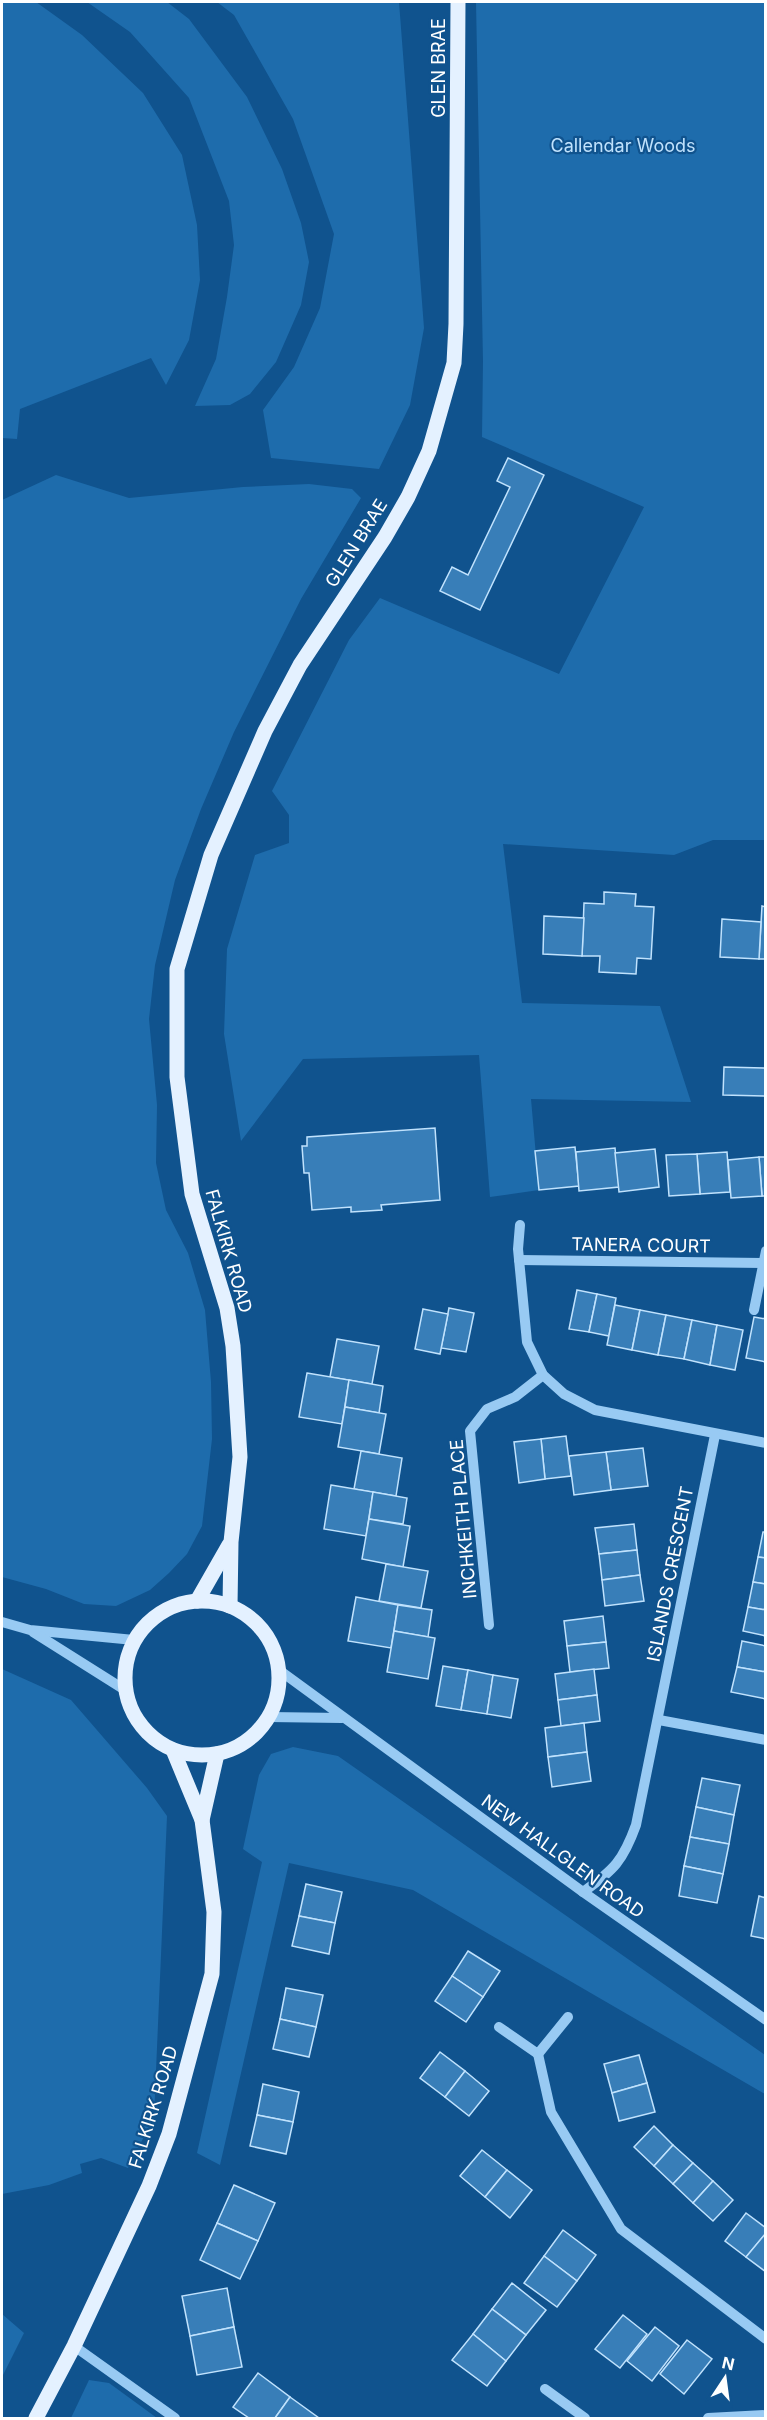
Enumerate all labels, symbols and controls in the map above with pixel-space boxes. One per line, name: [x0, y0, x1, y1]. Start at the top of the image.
street label: GLEN BRAE: [428, 18, 449, 118]
park label: Callendar Woods: [550, 135, 696, 156]
street label: GLEN BRAE: [321, 495, 391, 591]
street label: FALKIRK ROAD: [201, 1187, 257, 1315]
street label: TANERA COURT: [571, 1233, 711, 1257]
street label: INCHKEITH PLACE: [446, 1438, 480, 1600]
street label: ISLANDS CRESCENT: [643, 1484, 697, 1664]
street label: NEW HALLGLEN ROAD: [478, 1790, 648, 1922]
street label: FALKIRK ROAD: [124, 2043, 182, 2171]
north arrow: [695, 2348, 755, 2408]
text: N: [720, 2352, 737, 2375]

